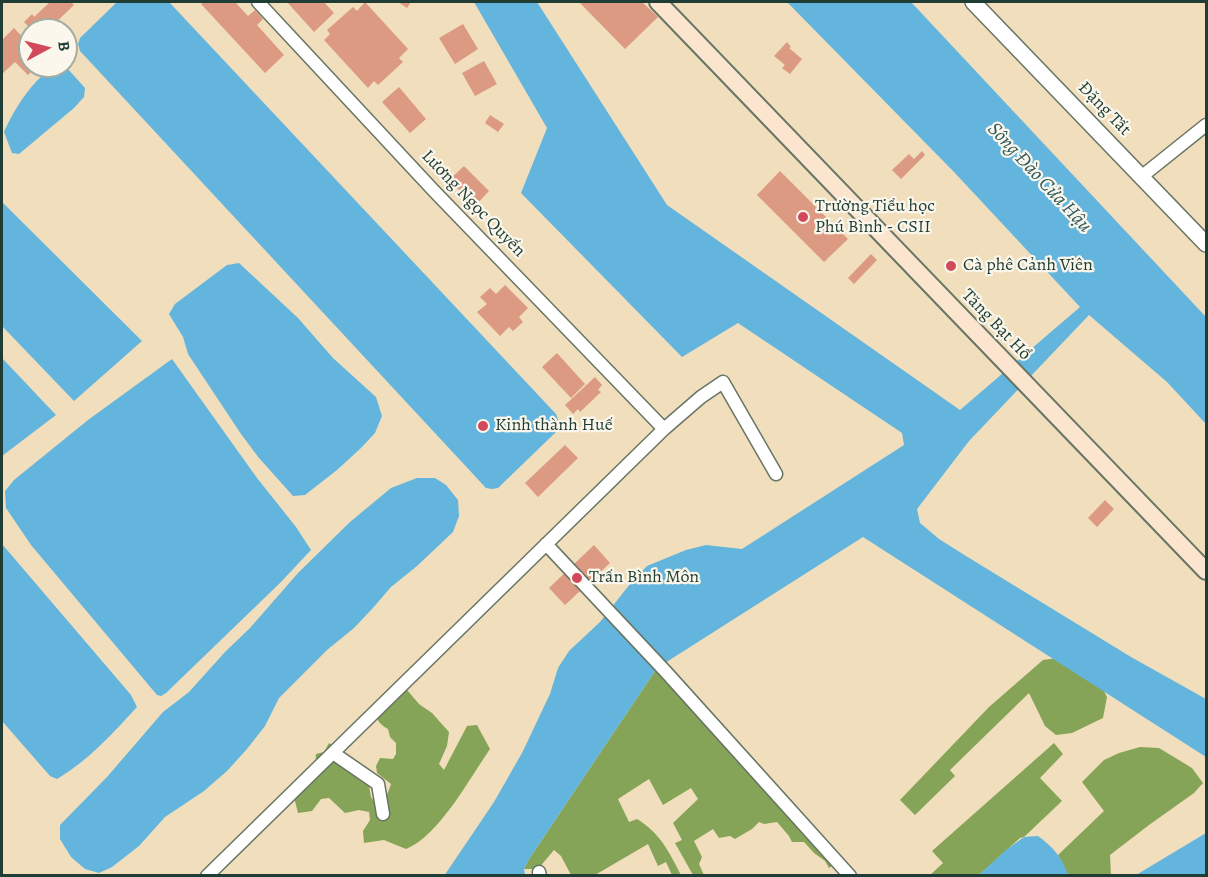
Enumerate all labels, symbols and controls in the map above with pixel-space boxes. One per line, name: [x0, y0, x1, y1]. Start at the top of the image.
north arrow: [18, 18, 78, 78]
text: B: [52, 40, 75, 52]
street label: Đặng Tất: [1073, 77, 1135, 141]
water label: Sông Đào Cửa Hậu: [982, 118, 1096, 238]
street label: Lương Ngọc Quyến: [416, 146, 530, 262]
place label: Trường Tiểu học Phú Bình - CSII: [815, 196, 935, 238]
marker: Trường Tiểu học Phú Bình - CSII: [796, 210, 810, 224]
place label: Cà phê Cảnh Viên: [963, 255, 1093, 277]
marker: Cà phê Cảnh Viên: [944, 259, 958, 273]
street label: Tăng Bạt Hổ: [957, 285, 1035, 365]
place label: Kinh thành Huế: [495, 415, 613, 437]
marker: Kinh thành Huế: [476, 419, 490, 433]
place label: Trấn Bình Môn: [589, 567, 699, 589]
marker: Trấn Bình Môn: [570, 571, 584, 585]

